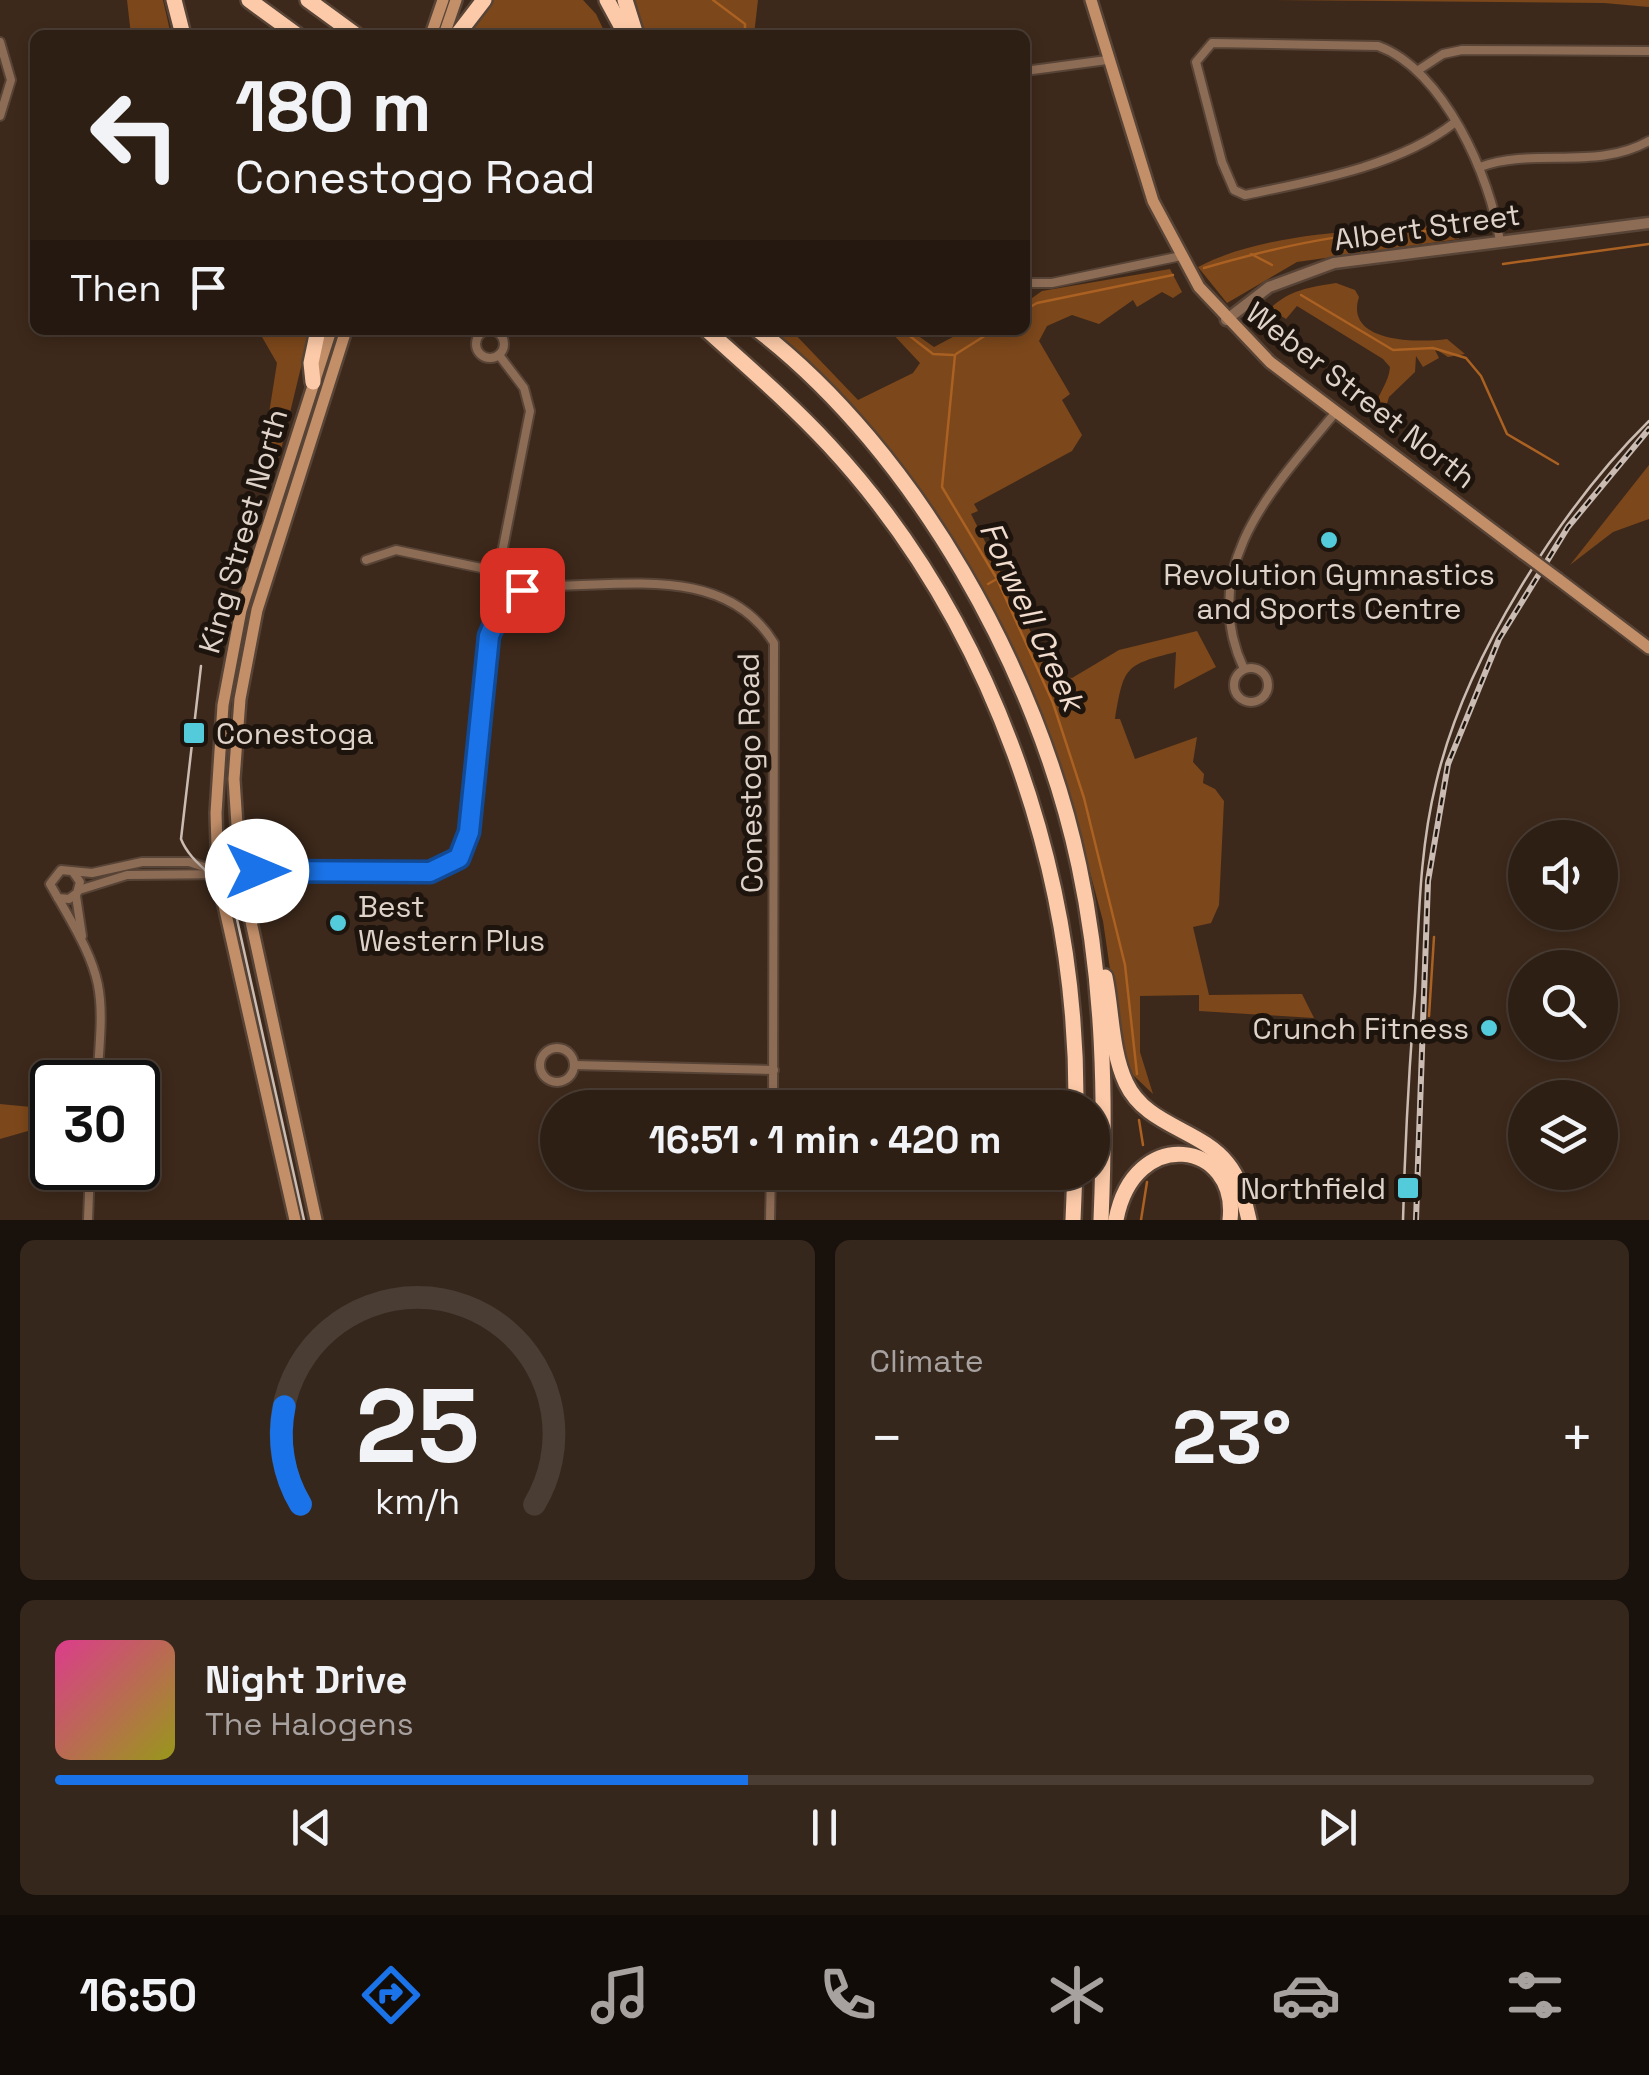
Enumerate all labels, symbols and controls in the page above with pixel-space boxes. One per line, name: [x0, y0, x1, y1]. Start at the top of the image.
text: 180 m: [235, 62, 432, 151]
icon: left: [70, 70, 200, 200]
text: Conestogo Road: [235, 149, 596, 206]
street label: Albert Street: [1331, 195, 1523, 259]
icon: arrive: [181, 260, 236, 315]
text: Then: [70, 264, 161, 312]
street label: Weber Street North: [1238, 293, 1484, 497]
street label: King Street North: [189, 404, 297, 658]
water label: Forwell Creek: [971, 515, 1095, 720]
marker: Revolution Gymnastics and Sports Centre: [1318, 529, 1340, 551]
pin: [480, 548, 565, 633]
place label: Revolution Gymnastics and Sports Centre: [1163, 555, 1495, 628]
icon: arrive: [495, 563, 550, 618]
street label: Conestogo Road: [728, 652, 772, 894]
place label: Conestoga: [216, 714, 374, 753]
marker: Conestoga: [181, 720, 207, 746]
position arrow: [205, 819, 309, 923]
map controls: [1508, 820, 1618, 1190]
button: sound: [1508, 820, 1618, 930]
place label: Best Western Plus: [358, 887, 545, 960]
marker: Best Western Plus: [327, 912, 349, 934]
button: search: [1508, 950, 1618, 1060]
place label: Crunch Fitness: [1253, 1009, 1469, 1048]
marker: Crunch Fitness: [1478, 1017, 1500, 1039]
speed limit sign: 30: [30, 1060, 160, 1190]
button: layers: [1508, 1080, 1618, 1190]
text: 16:51 · 1 min · 420 m: [649, 1116, 1001, 1164]
place label: Northfield: [1240, 1169, 1386, 1208]
marker: Northfield: [1395, 1175, 1421, 1201]
text: Climate: [870, 1341, 984, 1381]
text: 25: [355, 1360, 479, 1492]
text: 23°: [1172, 1389, 1292, 1485]
text: −: [870, 1403, 904, 1473]
text: +: [1560, 1403, 1594, 1473]
text: km/h: [375, 1479, 460, 1524]
text: Night Drive: [205, 1656, 407, 1704]
text: The Halogens: [205, 1704, 414, 1744]
icon: previous: [284, 1800, 339, 1855]
icon: pause: [797, 1800, 852, 1855]
icon: next: [1310, 1800, 1365, 1855]
icon: directions: [356, 1960, 426, 2030]
icon: music: [585, 1960, 655, 2030]
icon: phone: [813, 1960, 883, 2030]
icon: climate: [1042, 1960, 1112, 2030]
icon: car: [1271, 1960, 1341, 2030]
icon: filters: [1500, 1960, 1570, 2030]
text: 16:50: [79, 1967, 197, 2024]

